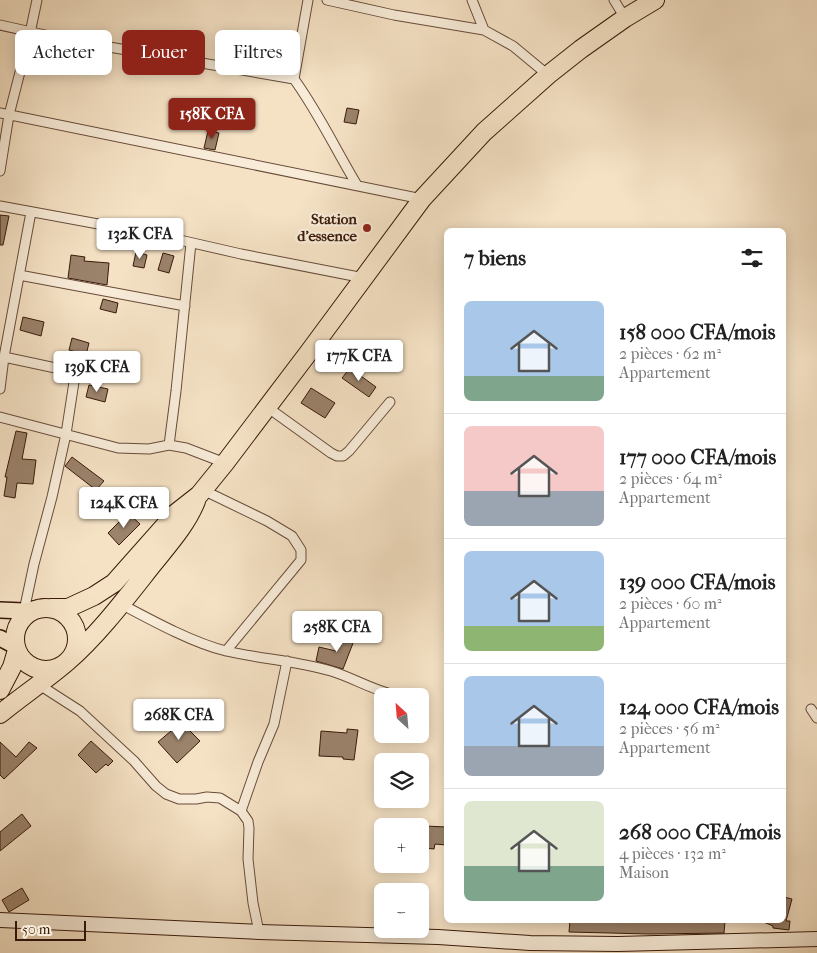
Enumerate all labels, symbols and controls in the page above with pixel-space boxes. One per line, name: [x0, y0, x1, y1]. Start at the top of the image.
chip: Acheter: [15, 30, 112, 75]
chip: Louer: [122, 30, 205, 75]
chip: Filtres: [215, 30, 300, 75]
pin: 158K CFA: [160, 98, 264, 140]
text: 158K CFA: [179, 104, 245, 123]
place label: Station d'essence: [297, 210, 358, 245]
pin: 132K CFA: [88, 218, 192, 260]
marker: Station d'essence: [361, 222, 373, 234]
text: 132K CFA: [107, 224, 173, 243]
icon: filters: [738, 244, 766, 272]
text: 7 biens: [464, 246, 526, 270]
text: 158 000 CFA/mois: [619, 320, 775, 344]
icon: home: [504, 321, 564, 381]
pin: 177K CFA: [307, 340, 411, 382]
text: 2 pièces · 62 m²: [619, 344, 721, 363]
text: 177K CFA: [326, 346, 392, 365]
pin: 139K CFA: [45, 350, 149, 393]
text: 139K CFA: [64, 357, 130, 376]
text: Appartement: [619, 363, 711, 382]
text: 177 000 CFA/mois: [619, 445, 776, 469]
icon: home: [504, 446, 564, 506]
text: 2 pièces · 64 m²: [619, 469, 722, 488]
pin: 124K CFA: [72, 486, 176, 529]
text: Appartement: [619, 488, 711, 507]
text: 124K CFA: [90, 493, 158, 512]
text: 139 000 CFA/mois: [619, 570, 776, 594]
icon: home: [504, 571, 564, 631]
text: 2 pièces · 60 m²: [619, 594, 722, 613]
pin: 258K CFA: [285, 610, 389, 653]
text: Appartement: [619, 613, 711, 632]
text: 258K CFA: [303, 617, 371, 636]
north arrow: [374, 688, 429, 742]
map controls: [374, 688, 429, 938]
text: 124 000 CFA/mois: [619, 695, 779, 719]
icon: home: [504, 696, 564, 756]
pin: 268K CFA: [127, 698, 231, 741]
text: 268K CFA: [144, 705, 214, 724]
text: 2 pièces · 56 m²: [619, 719, 720, 738]
text: Appartement: [619, 738, 711, 757]
button: layers: [374, 753, 429, 808]
button: +: [374, 818, 429, 873]
text: 268 000 CFA/mois: [619, 820, 781, 844]
icon: home: [504, 821, 564, 881]
text: 4 pièces · 132 m²: [619, 844, 726, 863]
text: Maison: [619, 863, 669, 882]
button: −: [374, 883, 429, 938]
scale bar: [15, 918, 86, 941]
text: 50 m: [22, 921, 50, 938]

